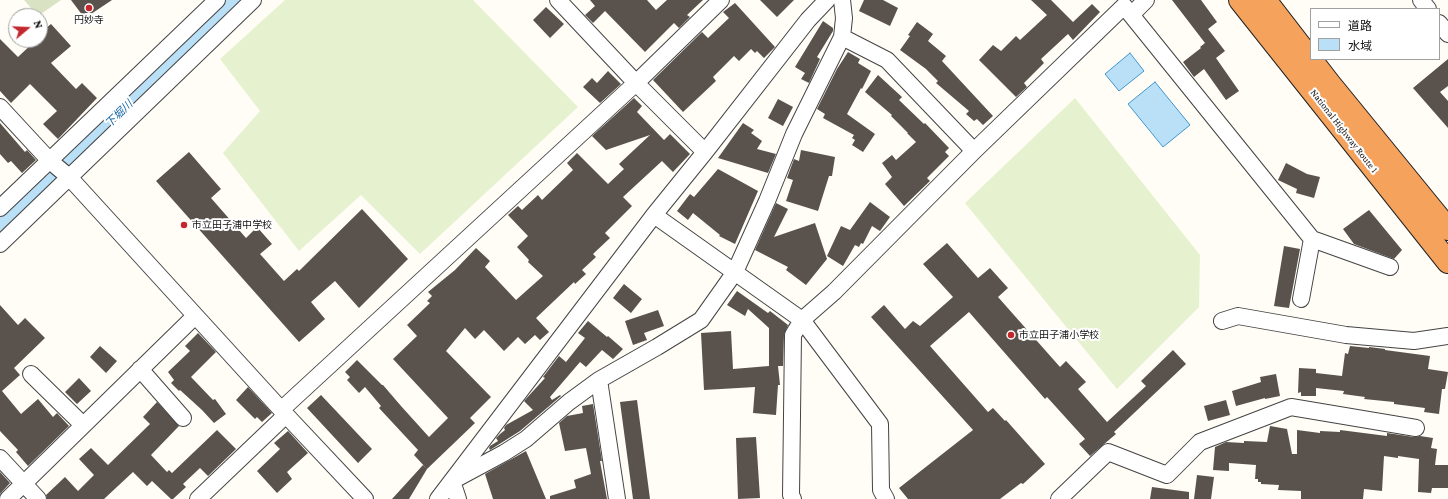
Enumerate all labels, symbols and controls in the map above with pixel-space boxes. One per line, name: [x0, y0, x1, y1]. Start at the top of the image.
marker: 円妙寺: [84, 3, 94, 13]
north arrow: [8, 8, 48, 48]
legend: [1310, 8, 1440, 60]
place label: 円妙寺: [74, 14, 104, 26]
text: N: [32, 19, 45, 30]
text: 道路: [1348, 19, 1372, 33]
text: 水域: [1348, 39, 1372, 53]
street label: National Highway Route 1: [1308, 87, 1380, 175]
water label: 下堀川: [103, 98, 135, 130]
place label: 市立田子浦中学校: [192, 219, 272, 231]
marker: 市立田子浦中学校: [179, 220, 189, 230]
place label: 市立田子浦小学校: [1019, 329, 1099, 341]
marker: 市立田子浦小学校: [1006, 330, 1016, 340]

